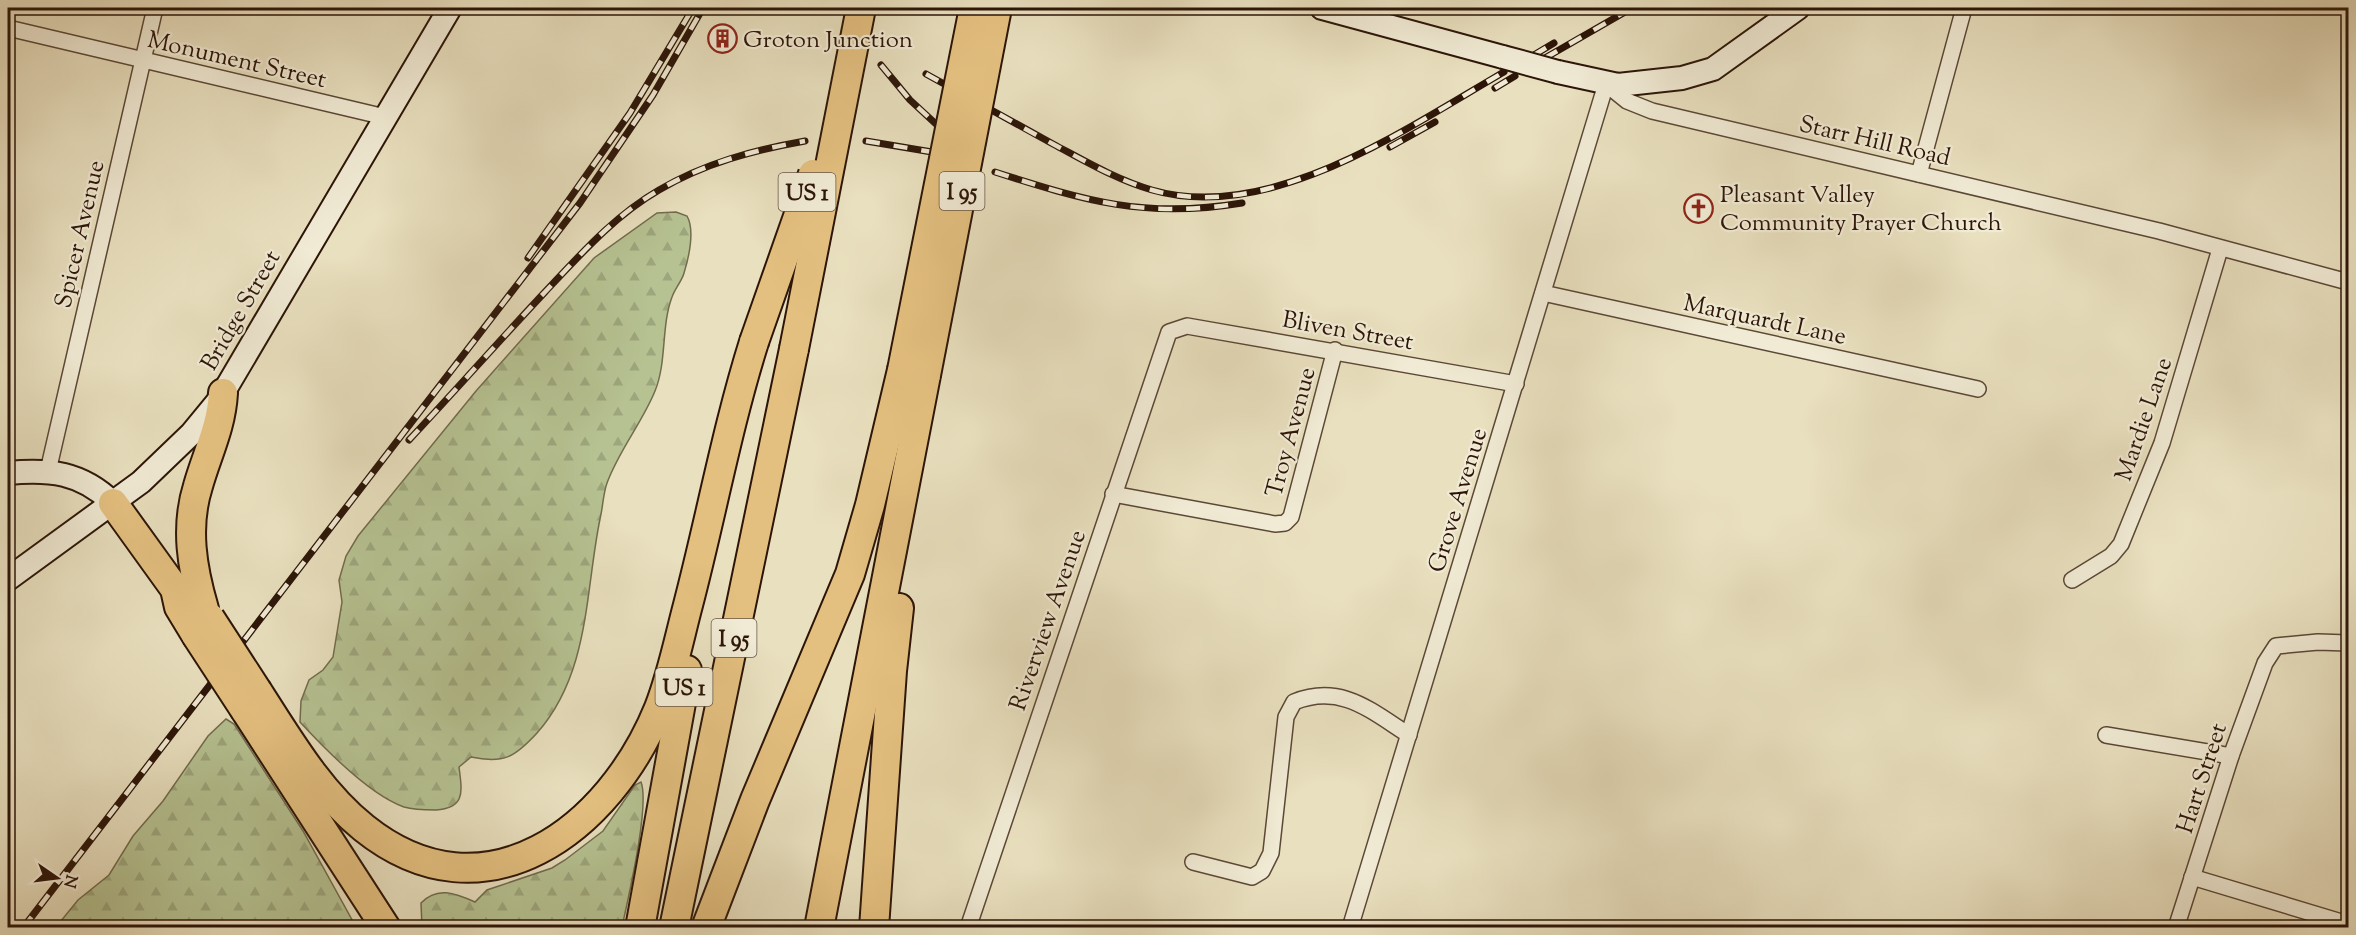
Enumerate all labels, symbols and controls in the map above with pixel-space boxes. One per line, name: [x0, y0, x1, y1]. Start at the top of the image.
building icon: Groton Junction: [706, 23, 738, 55]
street label: Monument Street: [144, 24, 329, 98]
place label: Groton Junction: [743, 24, 913, 58]
street label: Starr Hill Road: [1795, 108, 1954, 176]
street label: Spicer Avenue: [47, 157, 114, 312]
road number: I 95: [940, 172, 984, 210]
road number: US 1: [778, 173, 836, 211]
place label: Pleasant Valley Community Prayer Church: [1720, 179, 2002, 241]
church icon: Pleasant Valley Community Prayer Church: [1683, 192, 1715, 224]
street label: Bridge Street: [194, 244, 290, 378]
street label: Marquardt Lane: [1680, 287, 1849, 355]
street label: Bliven Street: [1279, 304, 1416, 360]
street label: Mardie Lane: [2108, 353, 2182, 486]
street label: Troy Avenue: [1258, 364, 1326, 501]
street label: Grove Avenue: [1421, 424, 1497, 577]
street label: Riverview Avenue: [1002, 526, 1096, 716]
road number: I 95: [712, 619, 756, 657]
road number: US 1: [656, 668, 712, 706]
street label: Hart Street: [2169, 719, 2237, 838]
north arrow: [27, 848, 87, 908]
text: N: [56, 872, 82, 890]

